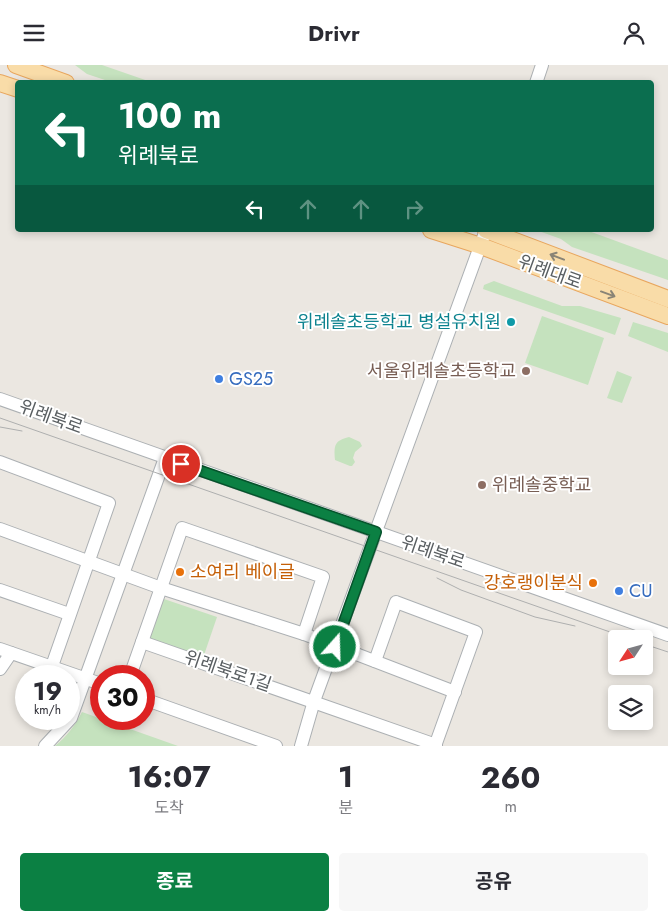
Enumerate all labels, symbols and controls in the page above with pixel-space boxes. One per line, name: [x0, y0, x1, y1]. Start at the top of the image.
text: Drivr: [308, 17, 360, 49]
icon: menu: [20, 19, 48, 47]
icon: person: [620, 19, 648, 47]
text: 100 m: [118, 91, 221, 141]
icon: left: [35, 100, 100, 165]
text: 위례북로: [118, 139, 199, 171]
icon: left: [241, 195, 269, 223]
icon: ahead: [294, 195, 322, 223]
icon: ahead: [347, 195, 375, 223]
icon: right: [400, 195, 428, 223]
street label: 위례대로: [514, 248, 586, 296]
one-way arrow: [550, 252, 565, 261]
one-way arrow: [600, 290, 615, 299]
place label: 위례솔초등학교 병설유치원: [297, 309, 501, 335]
marker: 위례솔초등학교 병설유치원: [505, 316, 517, 328]
place label: 서울위례솔초등학교: [367, 358, 516, 384]
marker: 서울위례솔초등학교: [520, 365, 532, 377]
place label: GS25: [229, 366, 273, 392]
marker: GS25: [213, 373, 225, 385]
street label: 위례북로: [15, 393, 87, 441]
pin: [160, 443, 202, 485]
icon: arrive: [167, 450, 195, 478]
place label: 위례솔중학교: [492, 472, 591, 498]
marker: 위례솔중학교: [476, 479, 488, 491]
street label: 위례북로: [397, 529, 469, 575]
place label: 소여리 베이글: [190, 559, 295, 585]
marker: 소여리 베이글: [174, 566, 186, 578]
place label: 강호랭이분식: [484, 570, 583, 596]
marker: 강호랭이분식: [587, 577, 599, 589]
place label: CU: [629, 578, 653, 604]
marker: CU: [613, 585, 625, 597]
position arrow: [308, 620, 360, 672]
north arrow: [608, 630, 652, 675]
map controls: [608, 630, 653, 730]
street label: 위례북로1길: [181, 644, 275, 698]
speed limit sign: 30: [90, 665, 155, 730]
text: 19: [33, 673, 62, 709]
button: layers: [608, 685, 653, 730]
text: km/h: [34, 701, 61, 719]
text: 16:07: [128, 755, 210, 798]
text: 1: [338, 755, 353, 798]
text: 260: [481, 756, 540, 799]
text: m: [504, 795, 517, 818]
text: 도착: [154, 796, 184, 819]
text: 분: [338, 796, 353, 819]
button: 종료: [20, 853, 329, 911]
button: 공유: [339, 853, 648, 911]

